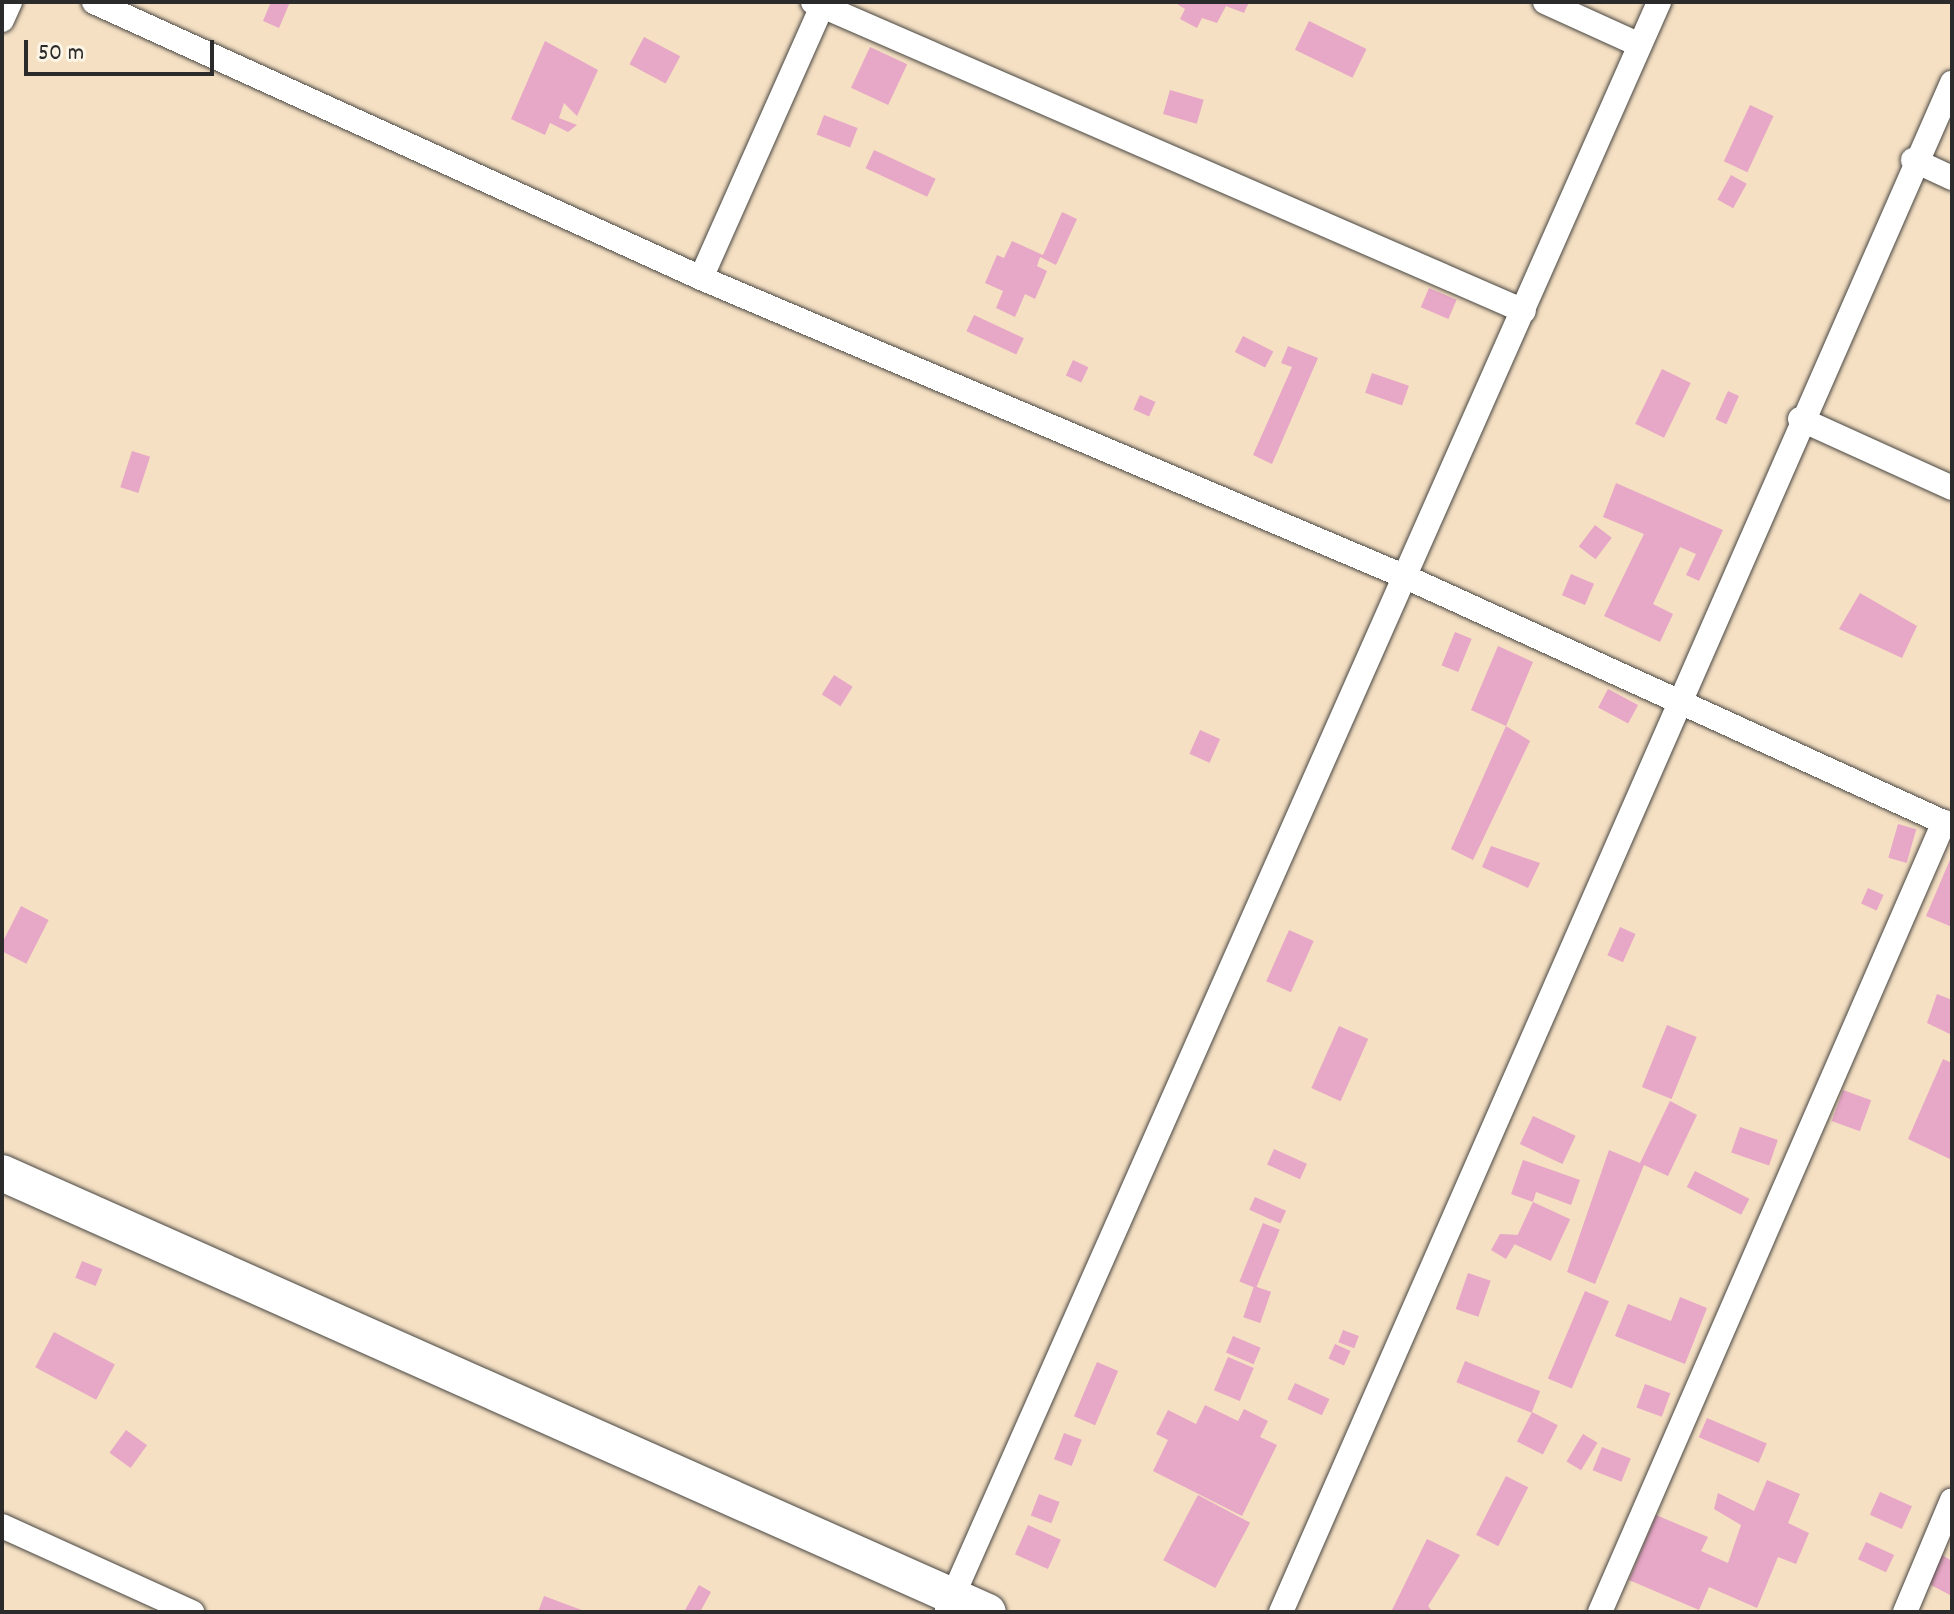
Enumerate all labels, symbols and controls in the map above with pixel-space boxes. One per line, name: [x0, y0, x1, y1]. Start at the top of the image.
scale bar: [28, 24, 218, 74]
text: 50 m: [38, 37, 84, 71]

